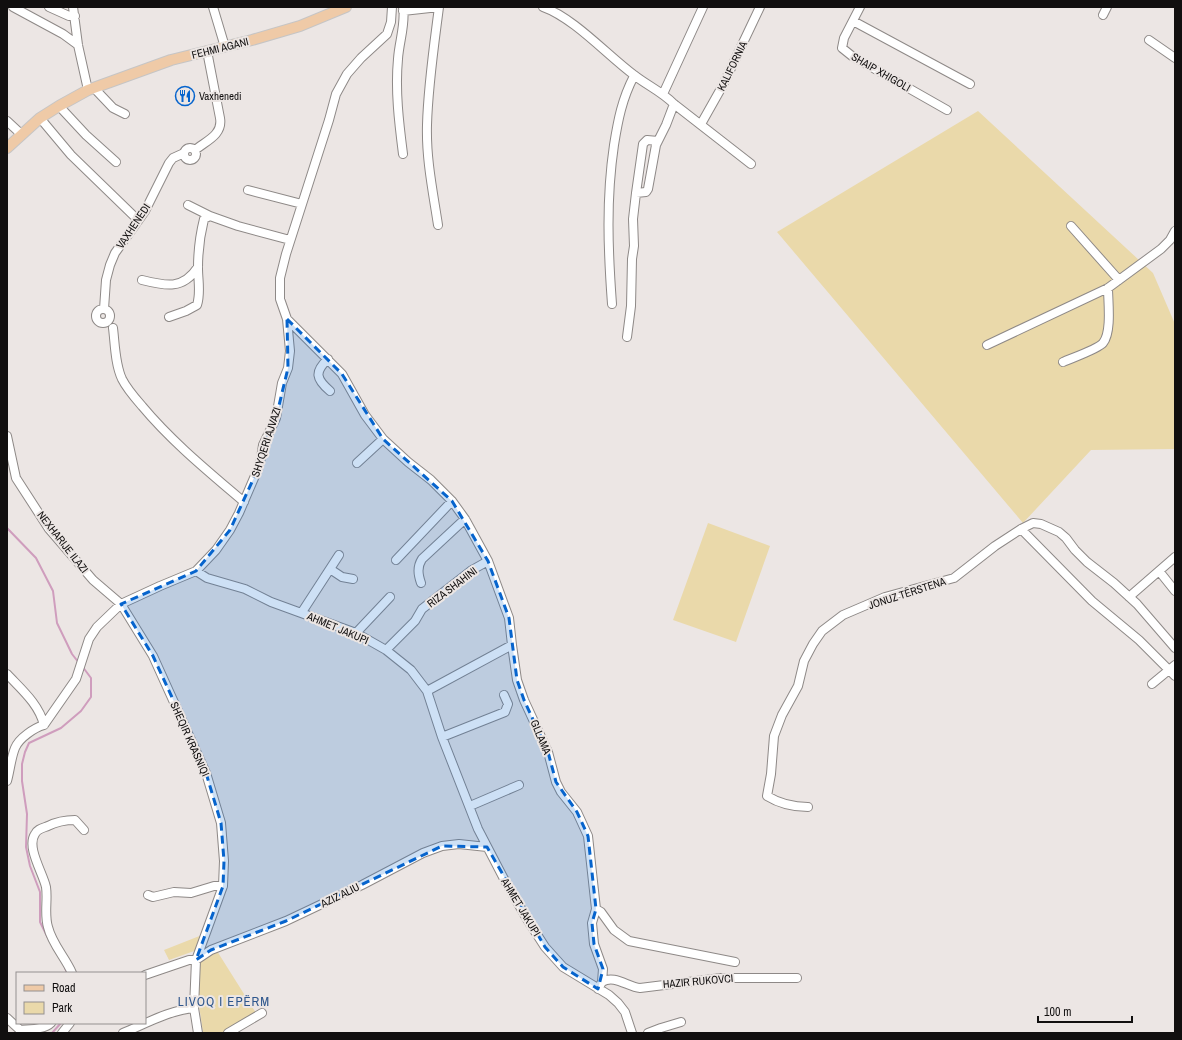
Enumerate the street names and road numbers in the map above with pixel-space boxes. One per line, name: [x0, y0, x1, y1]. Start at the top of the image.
street label: FEHMI AGANI: [190, 34, 250, 62]
street label: KALIFORNIA: [714, 38, 750, 93]
street label: SHAIP XHIGOLI: [849, 49, 913, 95]
street label: VAXHENEDI: [113, 201, 153, 251]
street label: SHYQERI AJVAZI: [248, 405, 284, 479]
street label: NEXHARIJE ILAZI: [34, 508, 92, 576]
street label: RIZA SHAHINI: [424, 564, 480, 610]
street label: JONUZ TËRSTENA: [867, 574, 948, 612]
street label: AHMET JAKUPI: [304, 608, 371, 647]
street label: SHEQIR KRASNIQI: [167, 700, 213, 778]
street label: GLLAMA: [527, 717, 555, 757]
street label: AHMET JAKUPI: [498, 874, 544, 939]
street label: AZIZ ALIU: [317, 880, 362, 911]
street label: HAZIR RUKOVCI: [662, 971, 734, 991]

